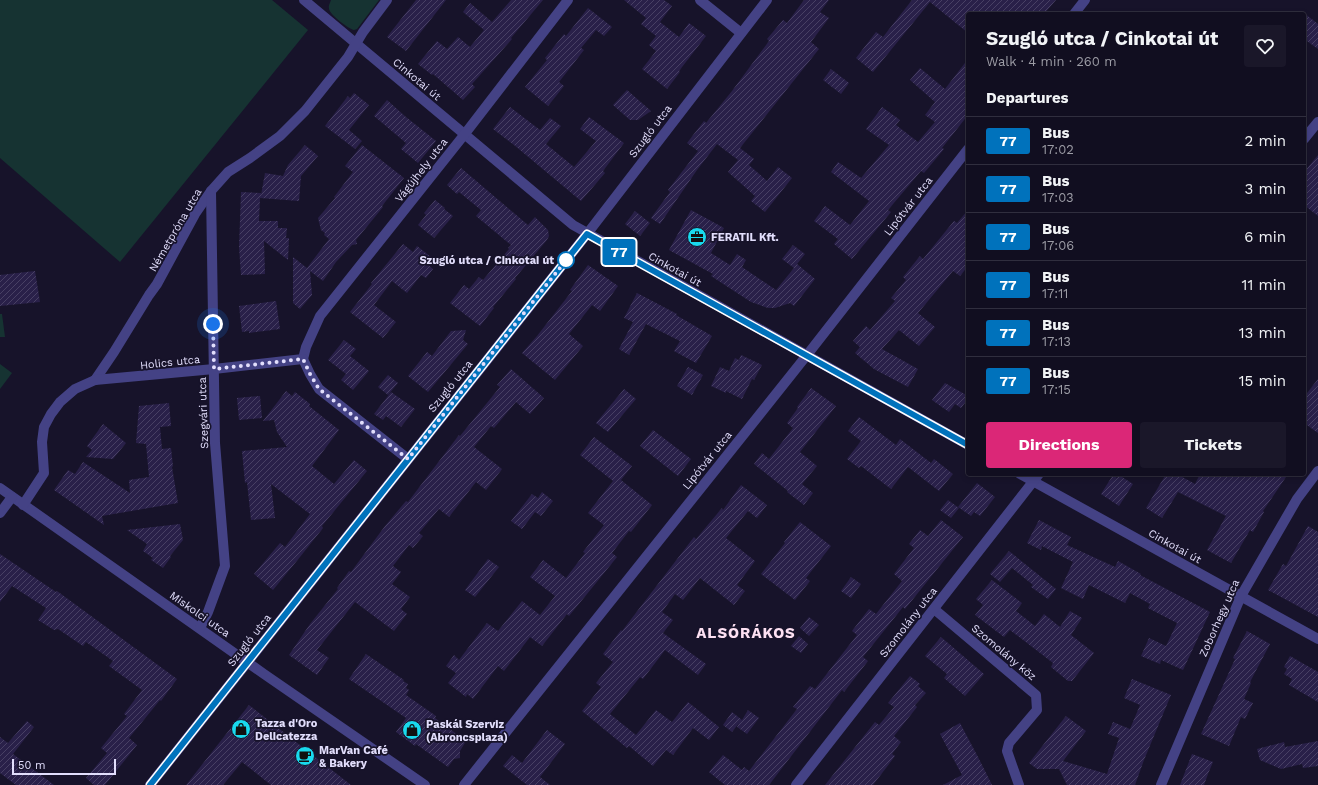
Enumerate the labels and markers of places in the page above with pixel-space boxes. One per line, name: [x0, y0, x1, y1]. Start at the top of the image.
office icon: FERATIL Kft.: [686, 226, 708, 248]
place label: FERATIL Kft.: [711, 231, 779, 244]
marker: Szugló utca / Cinkotai út: [557, 251, 575, 269]
place label: Szugló utca / Cinkotai út: [420, 254, 554, 267]
place label: Tazza d'Oro Delicatezza: [255, 717, 318, 743]
shop icon: Tazza d'Oro Delicatezza: [230, 718, 252, 740]
place label: Paskál Szerviz (Abroncsplaza): [426, 718, 508, 744]
shop icon: Paskál Szerviz (Abroncsplaza): [401, 719, 423, 741]
place label: MarVan Café & Bakery: [319, 744, 388, 770]
cafe icon: MarVan Café & Bakery: [294, 745, 316, 767]

